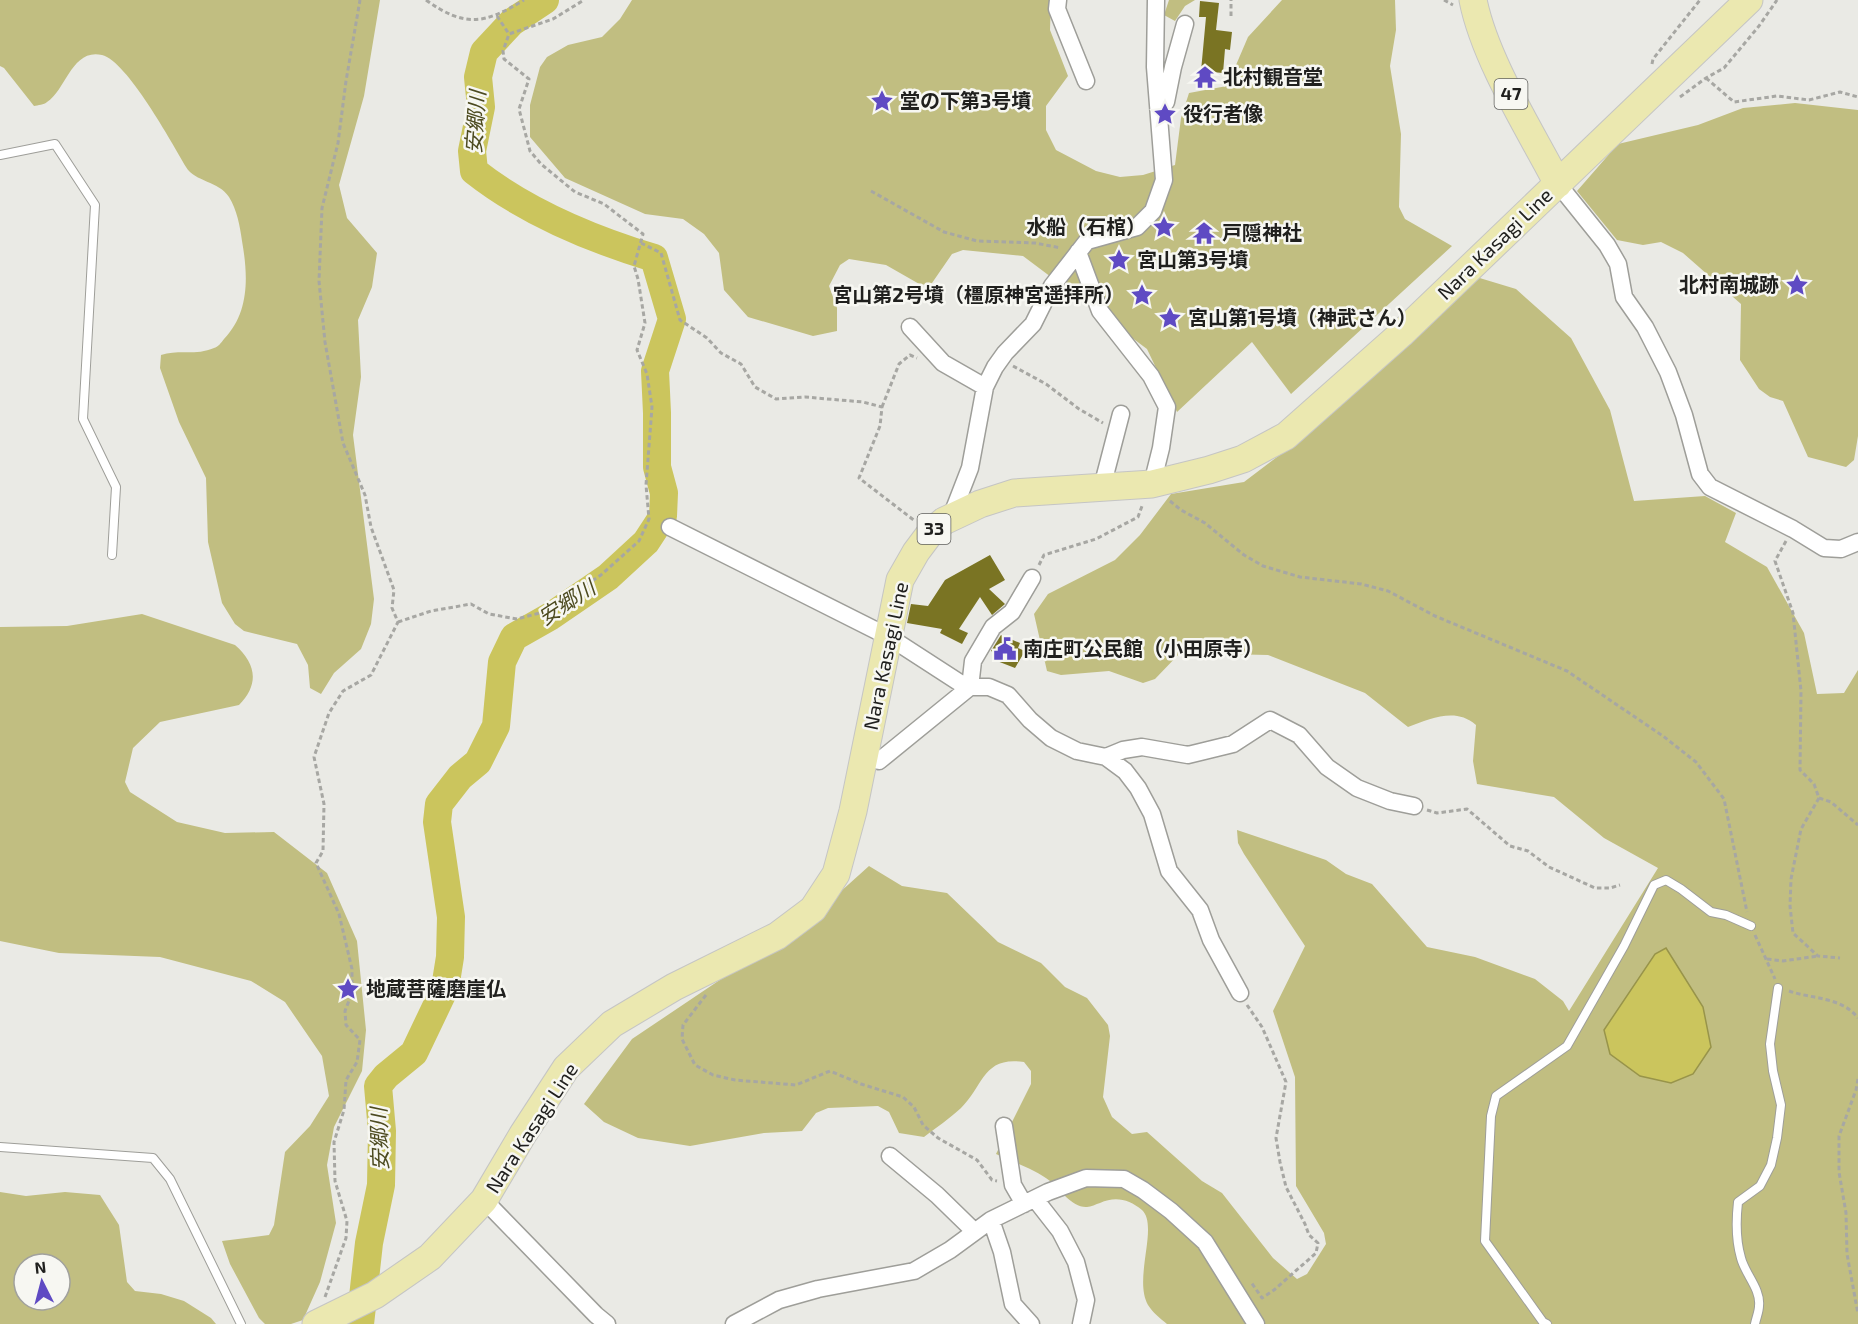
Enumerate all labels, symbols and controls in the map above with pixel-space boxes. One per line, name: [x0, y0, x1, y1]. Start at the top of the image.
temple icon: 北村観音堂: [1192, 64, 1218, 90]
place label: 北村観音堂: [1223, 64, 1323, 88]
road number: 47: [1494, 79, 1528, 109]
water label: 安郷川: [460, 88, 489, 154]
place icon: 堂の下第3号墳: [869, 88, 895, 114]
place label: 堂の下第3号墳: [900, 88, 1031, 112]
place icon: 役行者像: [1152, 101, 1178, 127]
place label: 役行者像: [1183, 101, 1263, 125]
street label: Nara Kasagi Line: [1432, 182, 1557, 304]
place label: 水船（石棺）: [1026, 214, 1146, 238]
place icon: 水船（石棺）: [1151, 214, 1177, 240]
temple icon: 戸隠神社: [1191, 220, 1217, 246]
place label: 戸隠神社: [1222, 220, 1302, 244]
place icon: 宮山第3号墳: [1106, 247, 1132, 273]
place label: 宮山第3号墳: [1137, 247, 1248, 271]
place label: 北村南城跡: [1679, 272, 1779, 296]
place icon: 北村南城跡: [1784, 272, 1810, 298]
place label: 宮山第2号墳（橿原神宮遥拝所）: [832, 282, 1124, 306]
place icon: 宮山第2号墳（橿原神宮遥拝所）: [1129, 282, 1155, 308]
place icon: 宮山第1号墳（神武さん）: [1157, 305, 1183, 331]
place label: 宮山第1号墳（神武さん）: [1188, 305, 1417, 329]
road number: 33: [918, 514, 950, 544]
water label: 安郷川: [533, 573, 601, 629]
street label: Nara Kasagi Line: [858, 580, 912, 732]
public building icon: 南庄町公民館（小田原寺）: [992, 636, 1018, 662]
place label: 南庄町公民館（小田原寺）: [1023, 636, 1263, 660]
place icon: 地蔵菩薩磨崖仏: [335, 976, 361, 1002]
place label: 地蔵菩薩磨崖仏: [366, 976, 506, 1000]
street label: Nara Kasagi Line: [480, 1058, 582, 1197]
water label: 安郷川: [365, 1105, 392, 1171]
north arrow: [12, 1252, 72, 1312]
text: N: [34, 1257, 47, 1277]

